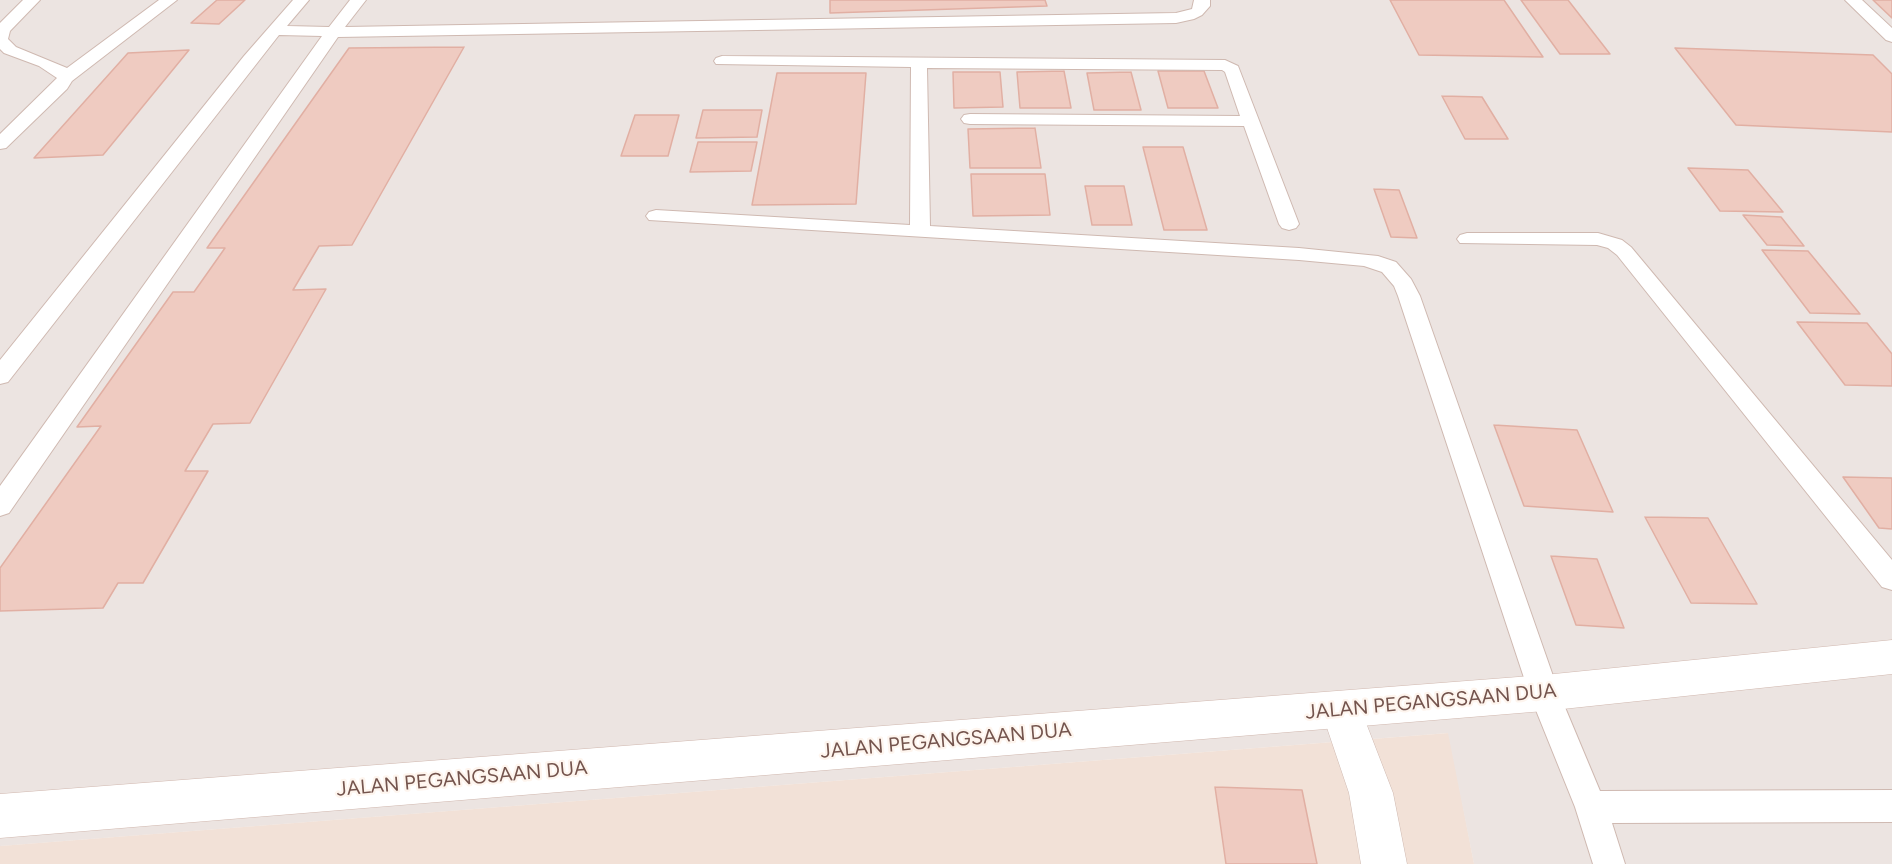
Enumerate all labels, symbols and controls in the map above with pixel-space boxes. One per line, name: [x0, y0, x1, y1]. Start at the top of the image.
street label: JALAN PEGANGSAAN DUA: [1304, 679, 1558, 725]
street label: JALAN PEGANGSAAN DUA: [819, 718, 1073, 764]
street label: JALAN PEGANGSAAN DUA: [335, 756, 589, 802]

